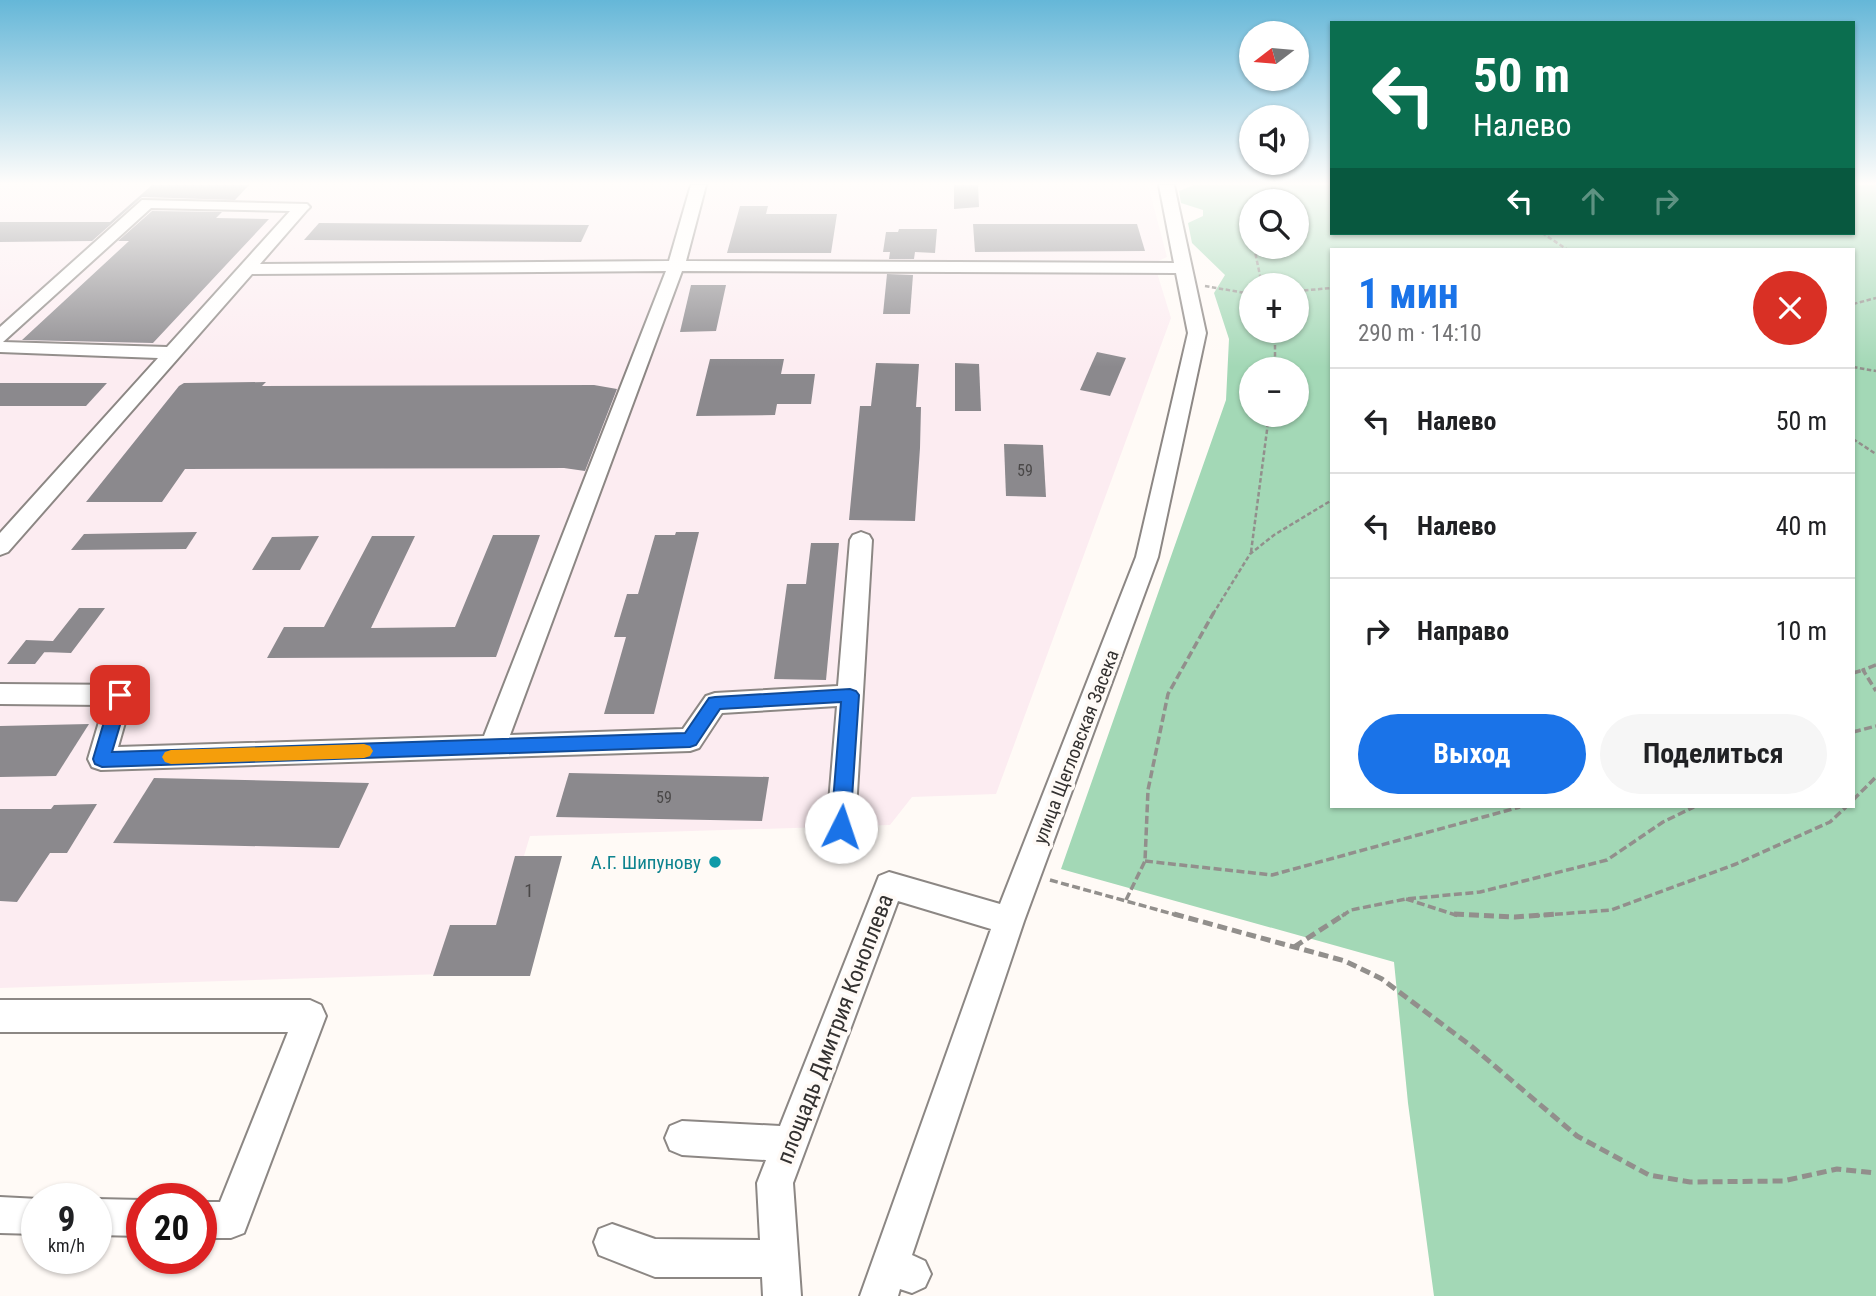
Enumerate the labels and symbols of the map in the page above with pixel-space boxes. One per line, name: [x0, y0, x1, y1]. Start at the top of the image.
north arrow: [1239, 21, 1309, 91]
house number: 59: [1017, 461, 1033, 480]
street label: улица Щегловская Засека: [1028, 647, 1124, 847]
pin: [90, 665, 150, 725]
house number: 59: [656, 788, 672, 807]
position arrow: [804, 790, 878, 864]
place label: А.Г. Шипунову: [591, 851, 701, 874]
marker: А.Г. Шипунову: [707, 854, 723, 870]
house number: 1: [524, 879, 534, 902]
street label: площадь Дмитрия Коноплева: [771, 890, 899, 1168]
speed limit sign: 20: [126, 1183, 217, 1274]

